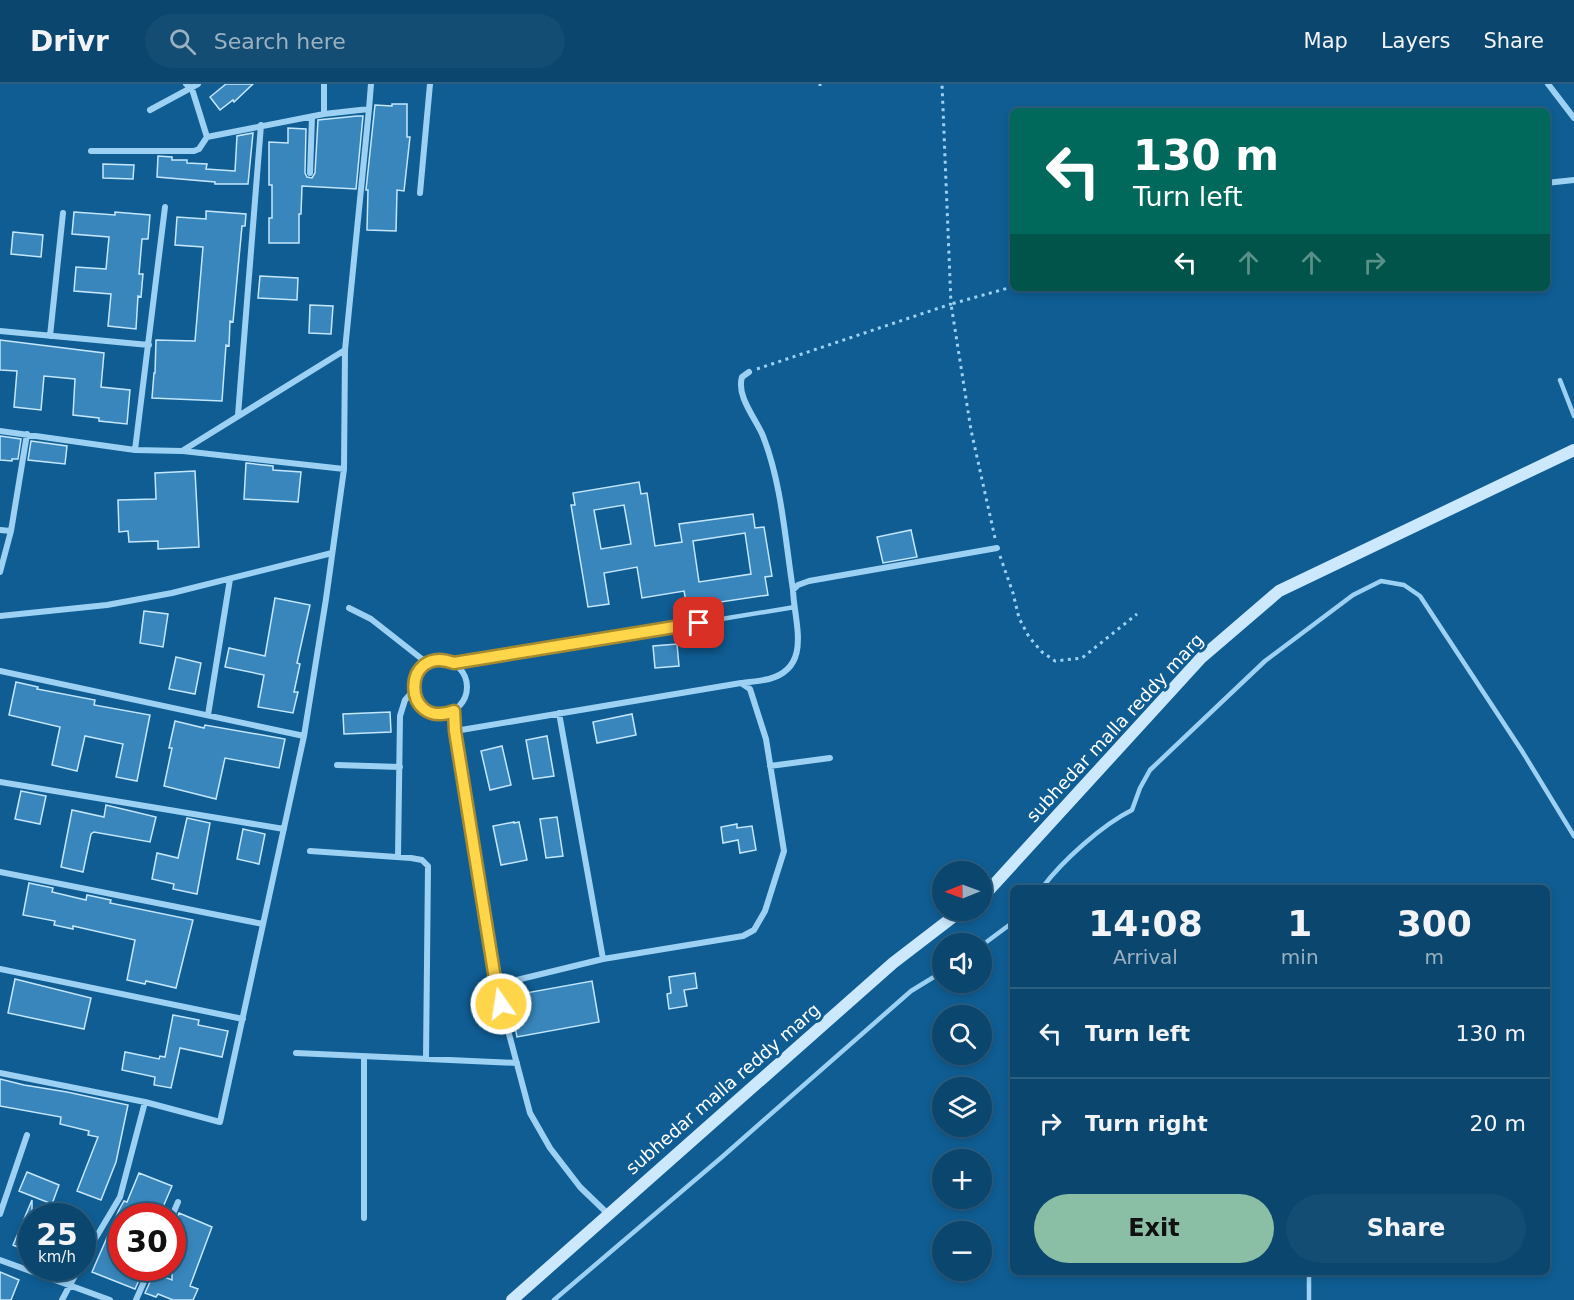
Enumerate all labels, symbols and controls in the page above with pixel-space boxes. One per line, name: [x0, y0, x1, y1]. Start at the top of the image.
search box: [145, 14, 565, 68]
text: Drivr: [30, 25, 109, 58]
icon: search: [166, 25, 199, 58]
text: Search here: [214, 29, 346, 54]
text: Map: [1304, 29, 1348, 53]
text: Layers: [1381, 29, 1450, 53]
text: Share: [1483, 29, 1544, 53]
text: 130 m: [1133, 131, 1279, 180]
icon: left: [1034, 132, 1112, 210]
text: Turn left: [1133, 181, 1243, 212]
icon: left: [1169, 246, 1202, 279]
icon: ahead: [1232, 246, 1265, 279]
icon: ahead: [1295, 246, 1328, 279]
icon: right: [1358, 246, 1391, 279]
pin: [673, 597, 724, 648]
icon: arrive: [682, 606, 715, 639]
street label: subhedar malla reddy marg: [1022, 629, 1208, 826]
north arrow: [932, 861, 992, 921]
map controls: [932, 861, 992, 1281]
text: 14:08: [1088, 903, 1203, 944]
text: 1: [1287, 903, 1312, 944]
text: 300: [1397, 903, 1472, 944]
button: sound: [932, 933, 992, 993]
text: Arrival: [1113, 945, 1178, 969]
text: min: [1281, 945, 1319, 969]
text: m: [1425, 945, 1444, 969]
position arrow: [469, 972, 533, 1036]
street label: subhedar malla reddy marg: [621, 999, 824, 1179]
button: search: [932, 1005, 992, 1065]
icon: left: [1034, 1017, 1067, 1050]
text: Turn left: [1085, 1021, 1190, 1046]
text: 130 m: [1456, 1021, 1526, 1046]
button: layers: [932, 1077, 992, 1137]
icon: right: [1034, 1107, 1067, 1140]
text: Turn right: [1085, 1111, 1208, 1136]
text: 20 m: [1470, 1111, 1526, 1136]
button: +: [932, 1149, 992, 1209]
button: Exit: [1034, 1194, 1274, 1263]
button: Share: [1286, 1194, 1526, 1263]
speed limit sign: 30: [108, 1203, 186, 1281]
text: 25: [36, 1217, 78, 1252]
button: −: [932, 1221, 992, 1281]
text: km/h: [38, 1248, 76, 1266]

